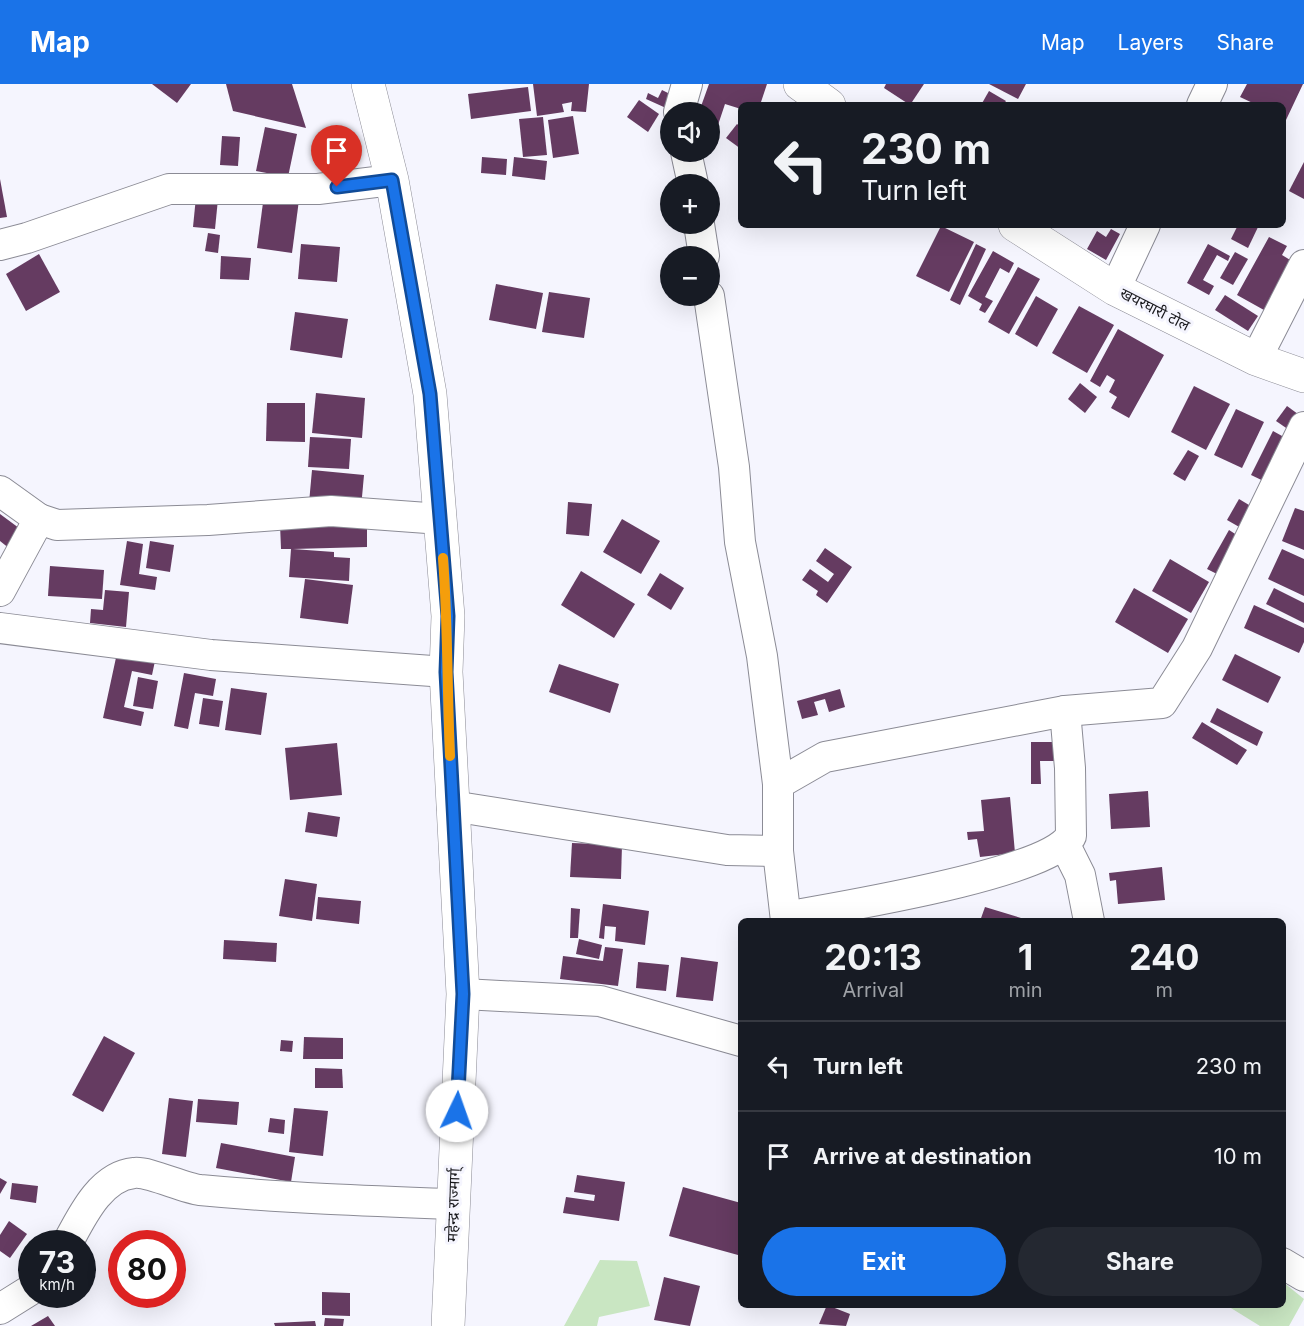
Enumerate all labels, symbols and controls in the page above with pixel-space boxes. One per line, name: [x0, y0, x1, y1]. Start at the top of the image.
text: Map: [30, 25, 90, 59]
text: Map: [1041, 30, 1085, 55]
text: Layers: [1118, 30, 1184, 55]
text: Share: [1217, 30, 1274, 55]
map controls: [660, 102, 720, 306]
button: sound: [660, 102, 720, 162]
text: 230 m: [861, 123, 991, 174]
pin: [311, 125, 362, 187]
icon: left: [762, 126, 840, 204]
icon: arrive: [320, 134, 353, 167]
button: +: [660, 174, 720, 234]
text: Turn left: [861, 174, 967, 207]
button: −: [660, 246, 720, 306]
street label: खयरघारी टोल: [1117, 283, 1194, 335]
text: 20:13: [824, 935, 922, 979]
text: 1: [1018, 935, 1033, 979]
text: 240: [1129, 935, 1200, 979]
text: Arrival: [842, 978, 904, 1002]
text: min: [1008, 978, 1043, 1002]
text: m: [1156, 978, 1173, 1002]
icon: left: [762, 1050, 795, 1083]
text: Turn left: [813, 1053, 903, 1079]
text: 230 m: [1196, 1053, 1262, 1079]
position arrow: [425, 1079, 489, 1143]
icon: arrive: [762, 1140, 795, 1173]
text: Arrive at destination: [813, 1143, 1032, 1169]
text: 10 m: [1214, 1143, 1262, 1169]
street label: महेन्द्र राज्मार्ग्: [442, 1166, 465, 1242]
button: Exit: [762, 1227, 1006, 1296]
button: Share: [1018, 1227, 1262, 1296]
speed limit sign: 80: [108, 1230, 186, 1308]
text: 73: [39, 1244, 75, 1280]
text: km/h: [39, 1275, 75, 1294]

